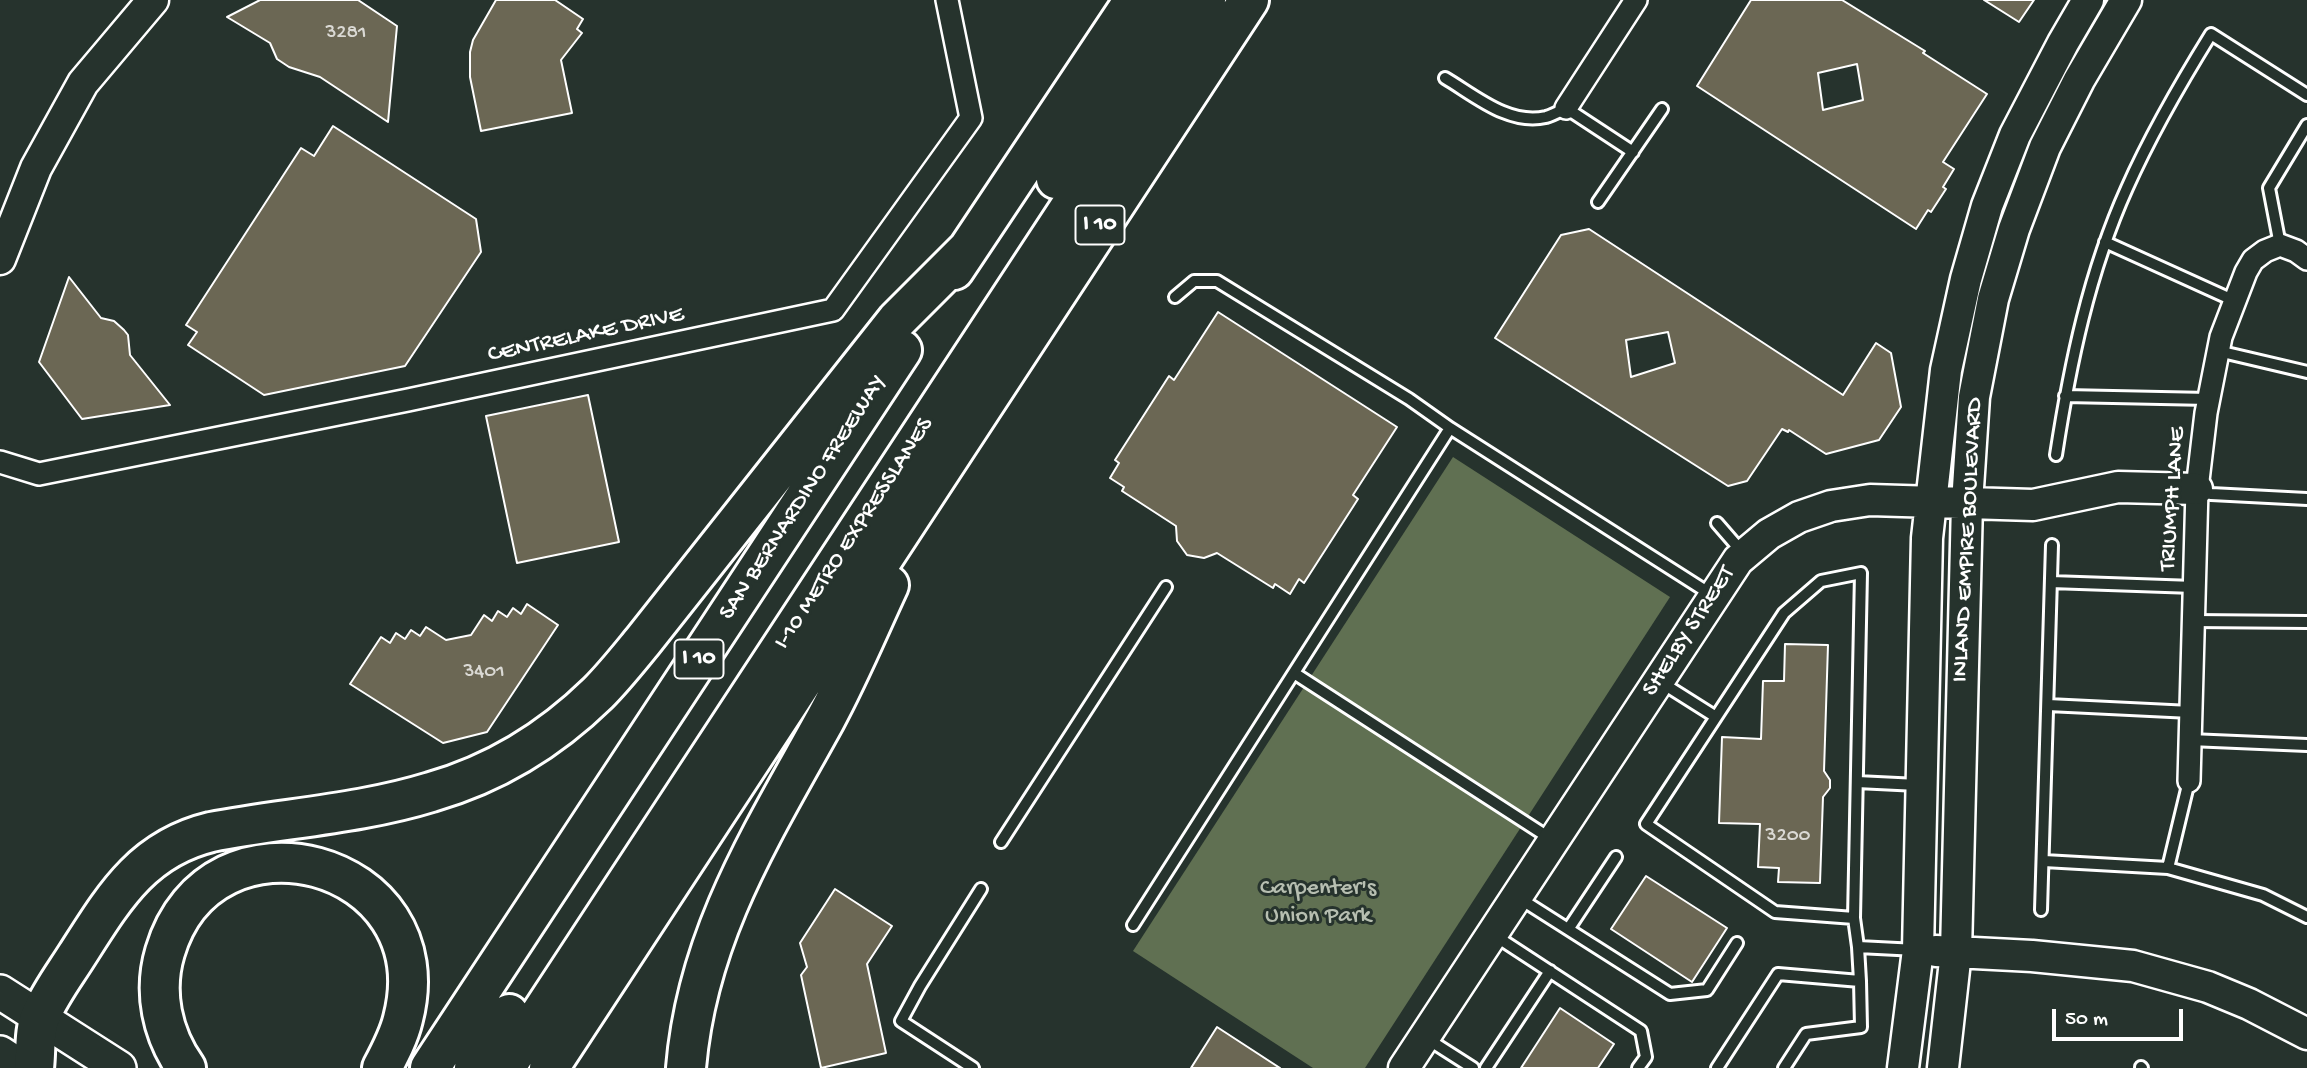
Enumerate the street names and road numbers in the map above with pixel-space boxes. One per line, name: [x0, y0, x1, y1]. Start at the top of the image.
road number: I 10: [1076, 206, 1124, 244]
street label: CENTRELAKE DRIVE: [485, 301, 687, 371]
street label: SAN BERNARDINO FREEWAY: [714, 370, 894, 626]
street label: INLAND EMPIRE BOULEVARD: [1947, 397, 1991, 683]
street label: I-10 METRO EXPRESSLANES: [769, 412, 941, 656]
street label: TRIUMPH LANE: [2155, 426, 2193, 572]
street label: SHELBY STREET: [1637, 561, 1743, 703]
road number: I 10: [674, 639, 724, 678]

